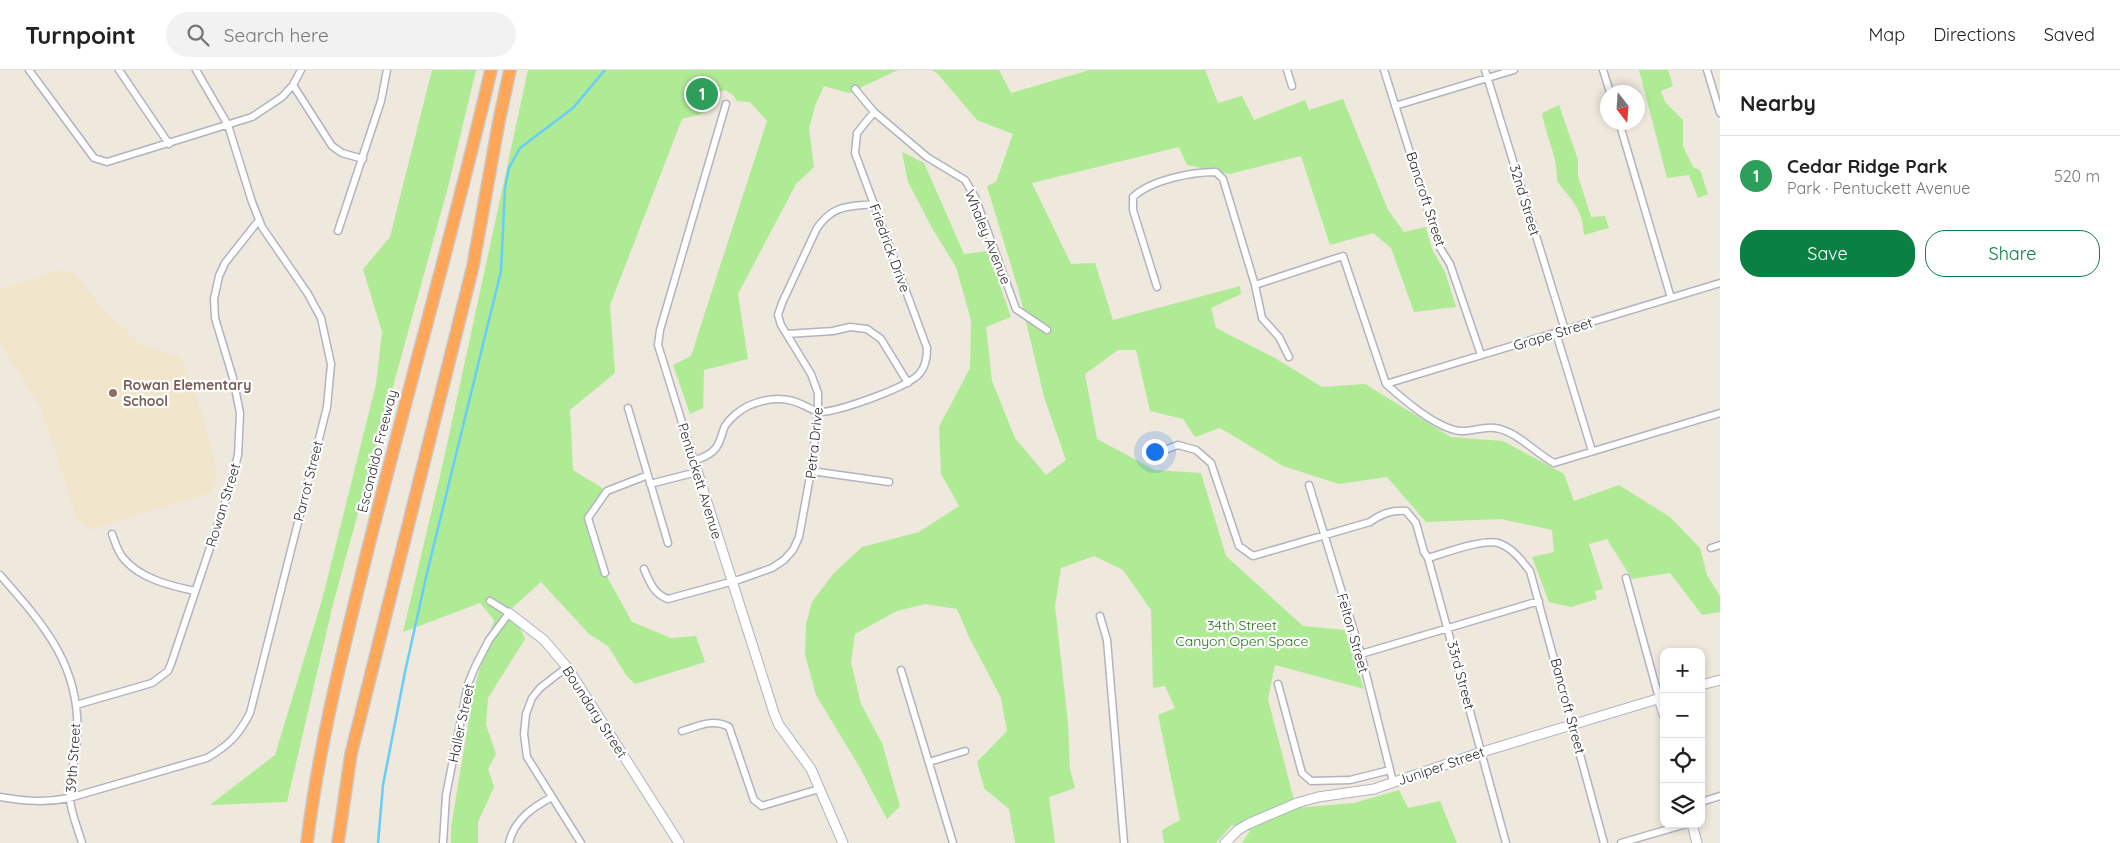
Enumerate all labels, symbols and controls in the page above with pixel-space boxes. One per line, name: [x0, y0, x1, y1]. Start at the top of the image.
search box: [166, 12, 516, 57]
text: Turnpoint: [25, 20, 136, 50]
icon: search: [184, 21, 212, 49]
text: Search here: [224, 23, 329, 47]
text: Map: [1868, 23, 1905, 46]
text: Directions: [1933, 23, 2016, 46]
text: Saved: [2044, 23, 2095, 46]
pin: 1: [686, 75, 718, 113]
north arrow: [1600, 85, 1645, 130]
text: Nearby: [1740, 90, 1816, 116]
street label: Bancroft Street: [1402, 149, 1450, 249]
text: Cedar Ridge Park: [1787, 154, 1948, 178]
street label: 32nd Street: [1506, 162, 1544, 238]
text: 1: [1753, 166, 1759, 186]
text: 520 m: [2054, 166, 2100, 186]
text: Park · Pentuckett Avenue: [1787, 178, 1970, 198]
street label: Whaley Avenue: [961, 187, 1015, 287]
street label: Friedrick Drive: [866, 201, 914, 295]
button: Save: [1740, 230, 1915, 277]
button: Share: [1925, 230, 2100, 277]
street label: Grape Street: [1511, 313, 1595, 355]
place label: Rowan Elementary School: [123, 376, 251, 410]
marker: Rowan Elementary School: [107, 387, 119, 399]
street label: Escondido Freeway: [353, 388, 401, 514]
street label: Petra Drive: [801, 406, 827, 480]
street label: Pentuckett Avenue: [674, 421, 726, 541]
street label: Parrot Street: [289, 439, 327, 523]
your location: [1142, 439, 1168, 465]
street label: Rowan Street: [202, 461, 244, 549]
street label: Felton Street: [1333, 591, 1373, 675]
park label: 34th Street Canyon Open Space: [1176, 616, 1309, 650]
street label: 33rd Street: [1443, 639, 1479, 712]
map controls: [1660, 648, 1705, 828]
button: +: [1660, 648, 1705, 693]
street label: Bancroft Street: [1547, 656, 1589, 756]
street label: Boundary Street: [559, 663, 632, 762]
street label: Haller Street: [444, 682, 478, 764]
button: −: [1660, 693, 1705, 738]
street label: 39th Street: [62, 722, 84, 794]
button: locate: [1660, 738, 1705, 783]
street label: Juniper Street: [1395, 743, 1487, 789]
button: layers: [1660, 783, 1705, 828]

